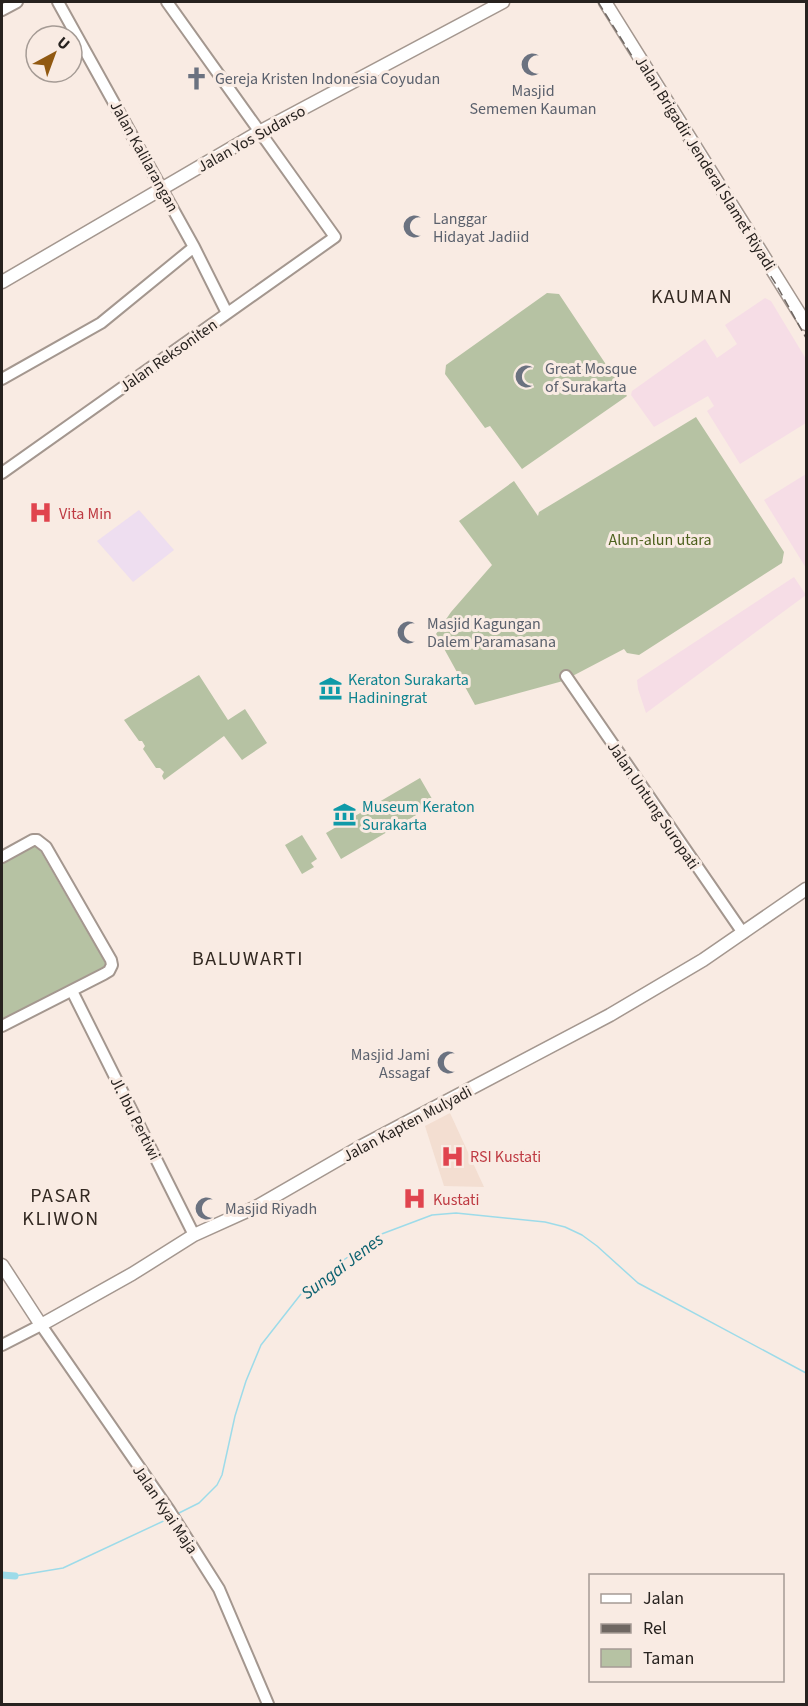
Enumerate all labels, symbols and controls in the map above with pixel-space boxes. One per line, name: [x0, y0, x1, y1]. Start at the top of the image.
north arrow: [24, 24, 84, 84]
text: U: [52, 32, 74, 55]
mosque icon: Masjid Sememen Kauman: [520, 52, 546, 78]
street label: Jalan Brigadir Jenderal Slamet Riyadi: [630, 52, 781, 275]
church icon: Gereja Kristen Indonesia Coyudan: [184, 65, 210, 91]
place label: Gereja Kristen Indonesia Coyudan: [215, 68, 440, 90]
place label: Masjid Sememen Kauman: [470, 80, 596, 120]
street label: Jalan Kalilarangan: [104, 97, 184, 216]
street label: Jalan Yos Sudarso: [194, 100, 309, 178]
place label: Langgar Hidayat Jadiid: [433, 208, 529, 248]
mosque icon: Langgar Hidayat Jadiid: [402, 214, 428, 240]
district label: KAUMAN: [651, 283, 733, 311]
street label: Jalan Reksoniten: [115, 314, 222, 398]
place label: Great Mosque of Surakarta: [545, 358, 637, 398]
mosque icon: Great Mosque of Surakarta: [514, 364, 540, 390]
hospital icon: Vita Min: [28, 500, 54, 526]
place label: Vita Min: [59, 503, 112, 525]
park label: Alun-alun utara: [608, 529, 712, 551]
place label: Masjid Kagungan Dalem Paramasana: [427, 613, 556, 653]
mosque icon: Masjid Kagungan Dalem Paramasana: [396, 619, 422, 645]
place label: Keraton Surakarta Hadiningrat: [348, 669, 469, 709]
museum icon: Keraton Surakarta Hadiningrat: [317, 675, 343, 701]
street label: Jalan Untung Suropati: [602, 737, 704, 874]
place label: Museum Keraton Surakarta: [362, 796, 475, 836]
museum icon: Museum Keraton Surakarta: [331, 802, 357, 828]
district label: BALUWARTI: [192, 945, 304, 973]
place label: Masjid Jami Assagaf: [351, 1044, 431, 1084]
mosque icon: Masjid Jami Assagaf: [435, 1050, 461, 1076]
street label: Jl. Ibu Pertiwi: [105, 1073, 166, 1164]
street label: Jalan Kapten Mulyadi: [339, 1081, 476, 1167]
hospital icon: RSI Kustati: [439, 1143, 465, 1169]
place label: RSI Kustati: [470, 1146, 541, 1168]
district label: PASAR KLIWON: [22, 1182, 100, 1233]
hospital icon: Kustati: [402, 1186, 428, 1212]
place label: Kustati: [433, 1189, 479, 1211]
mosque icon: Masjid Riyadh: [194, 1195, 220, 1221]
place label: Masjid Riyadh: [225, 1198, 317, 1220]
water label: Sungai Jenes: [296, 1227, 389, 1306]
street label: Jalan Kyai Maja: [127, 1461, 203, 1558]
legend: [589, 1574, 784, 1682]
text: Jalan: [643, 1586, 684, 1611]
text: Rel: [643, 1616, 667, 1641]
text: Taman: [643, 1646, 694, 1671]

